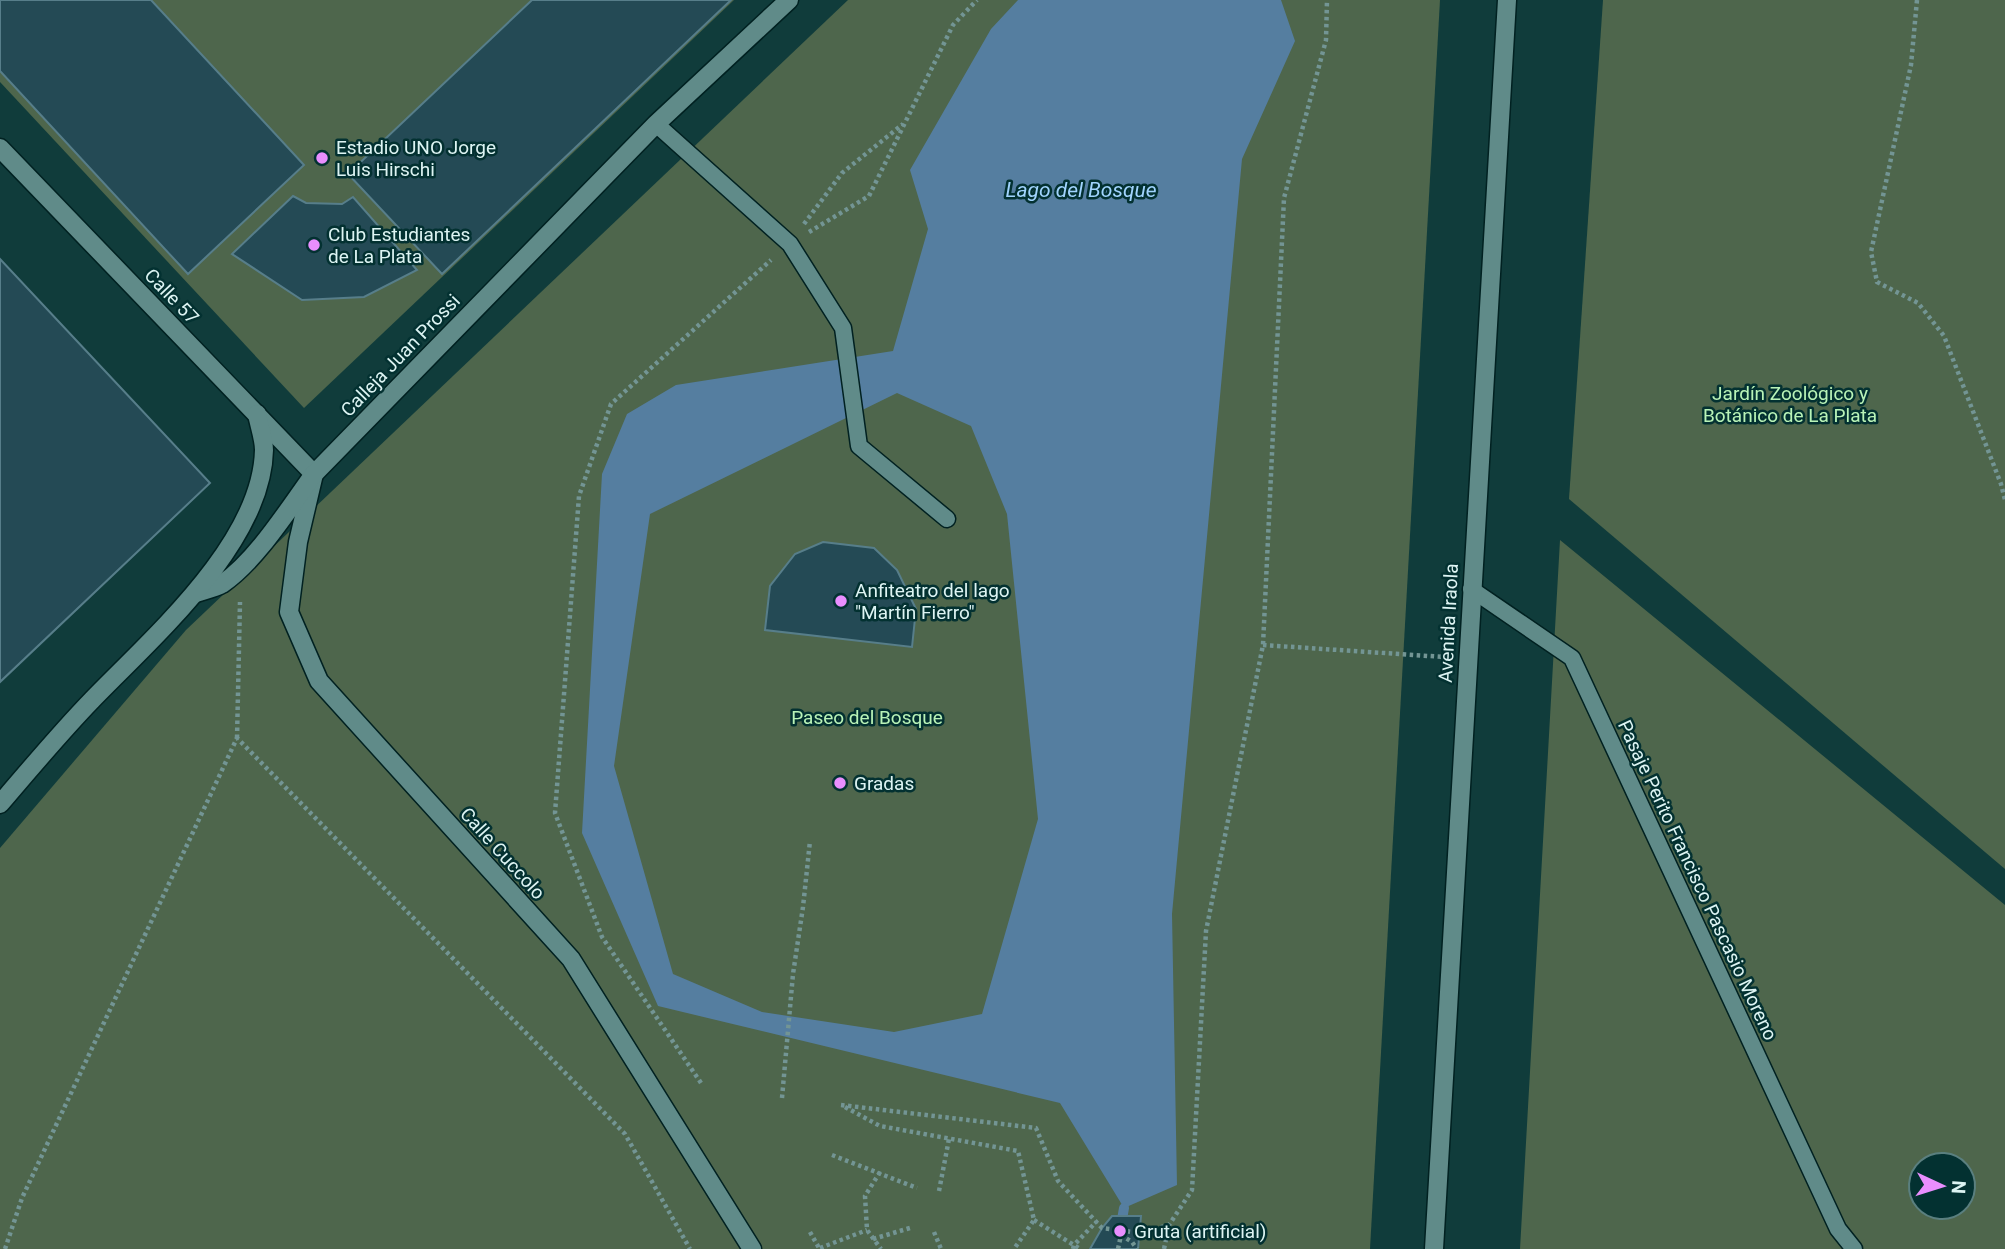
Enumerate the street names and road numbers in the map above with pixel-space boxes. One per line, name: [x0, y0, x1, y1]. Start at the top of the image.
street label: Calle 57: [140, 264, 204, 329]
street label: Calleja Juan Prossi: [336, 289, 465, 421]
street label: Avenida Iraola: [1434, 563, 1463, 683]
street label: Pasaje Perito Francisco Pascasio Moreno: [1613, 716, 1782, 1044]
street label: Calle Cuccolo: [455, 803, 550, 904]

